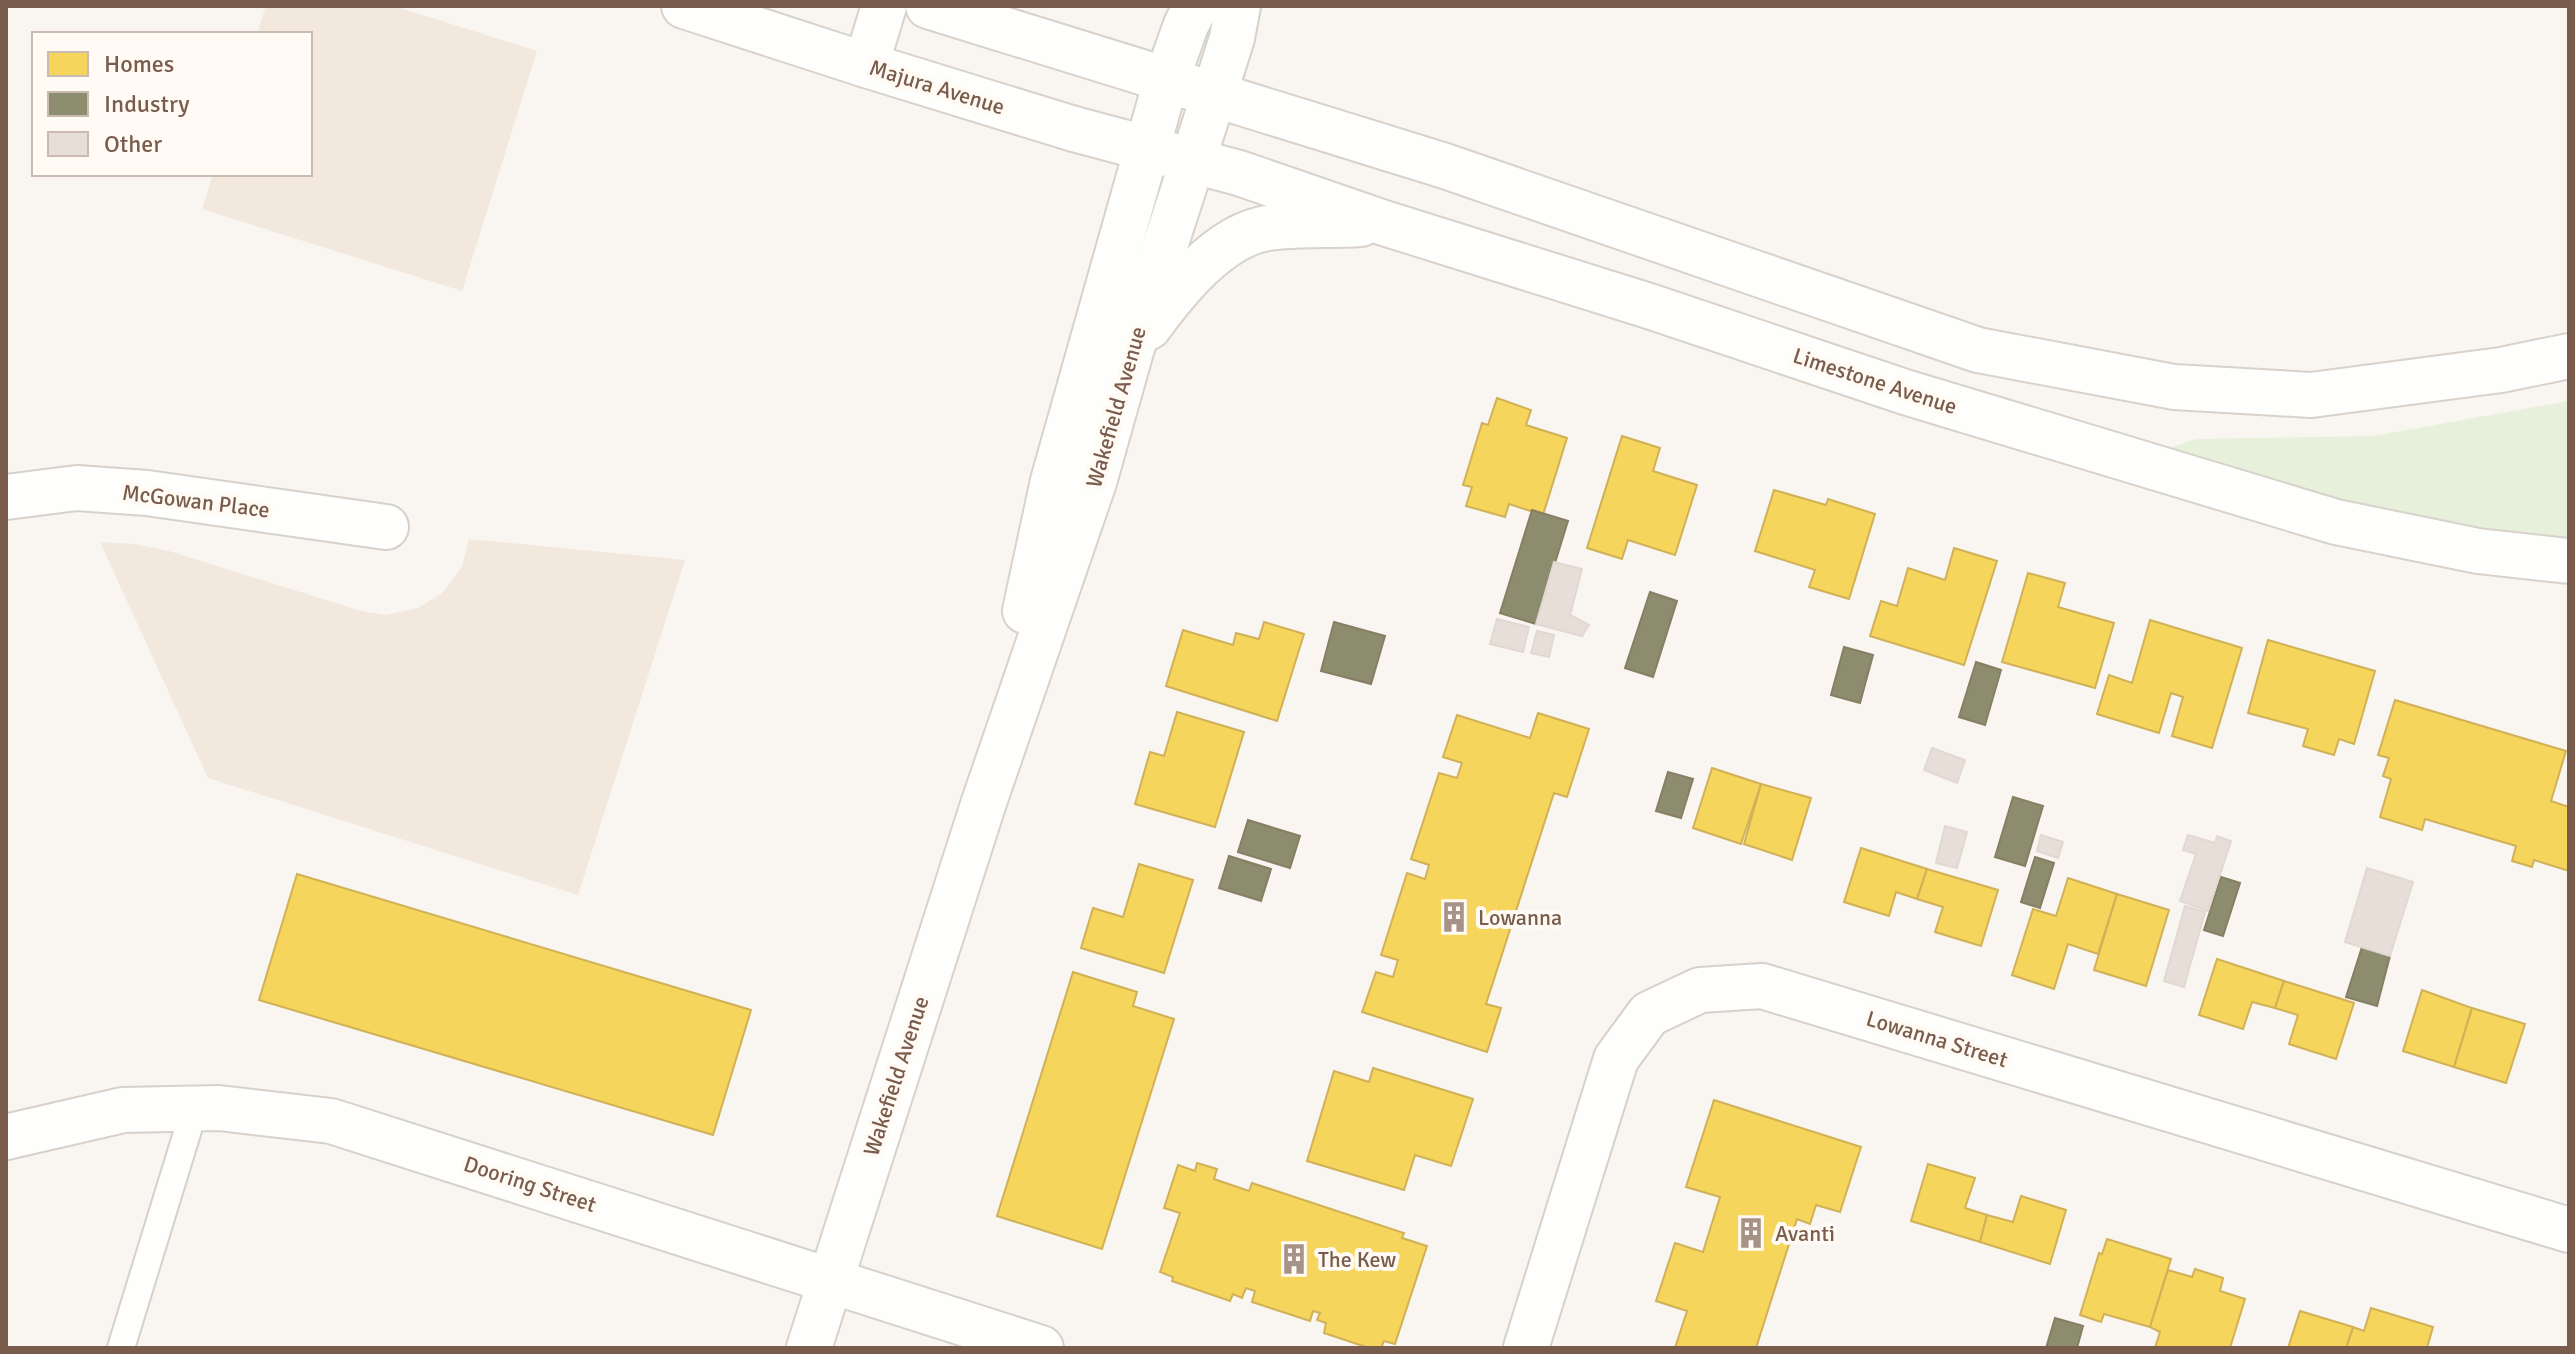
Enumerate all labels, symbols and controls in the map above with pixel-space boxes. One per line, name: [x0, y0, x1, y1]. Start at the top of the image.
legend: [32, 32, 312, 176]
text: Homes: [104, 49, 174, 79]
street label: Majura Avenue: [866, 54, 1008, 120]
text: Industry: [104, 89, 190, 119]
text: Other: [104, 129, 162, 159]
street label: Wakefield Avenue: [1080, 323, 1152, 491]
street label: Limestone Avenue: [1790, 342, 1960, 420]
street label: McGowan Place: [121, 479, 271, 523]
building icon: Lowanna: [1437, 900, 1471, 934]
place label: Lowanna: [1478, 904, 1562, 931]
street label: Wakefield Avenue: [857, 993, 935, 1159]
street label: Lowanna Street: [1863, 1005, 2011, 1073]
street label: Dooring Street: [461, 1150, 600, 1218]
building icon: Avanti: [1734, 1216, 1768, 1250]
place label: Avanti: [1775, 1220, 1835, 1247]
building icon: The Kew: [1277, 1242, 1311, 1276]
place label: The Kew: [1318, 1246, 1396, 1273]

